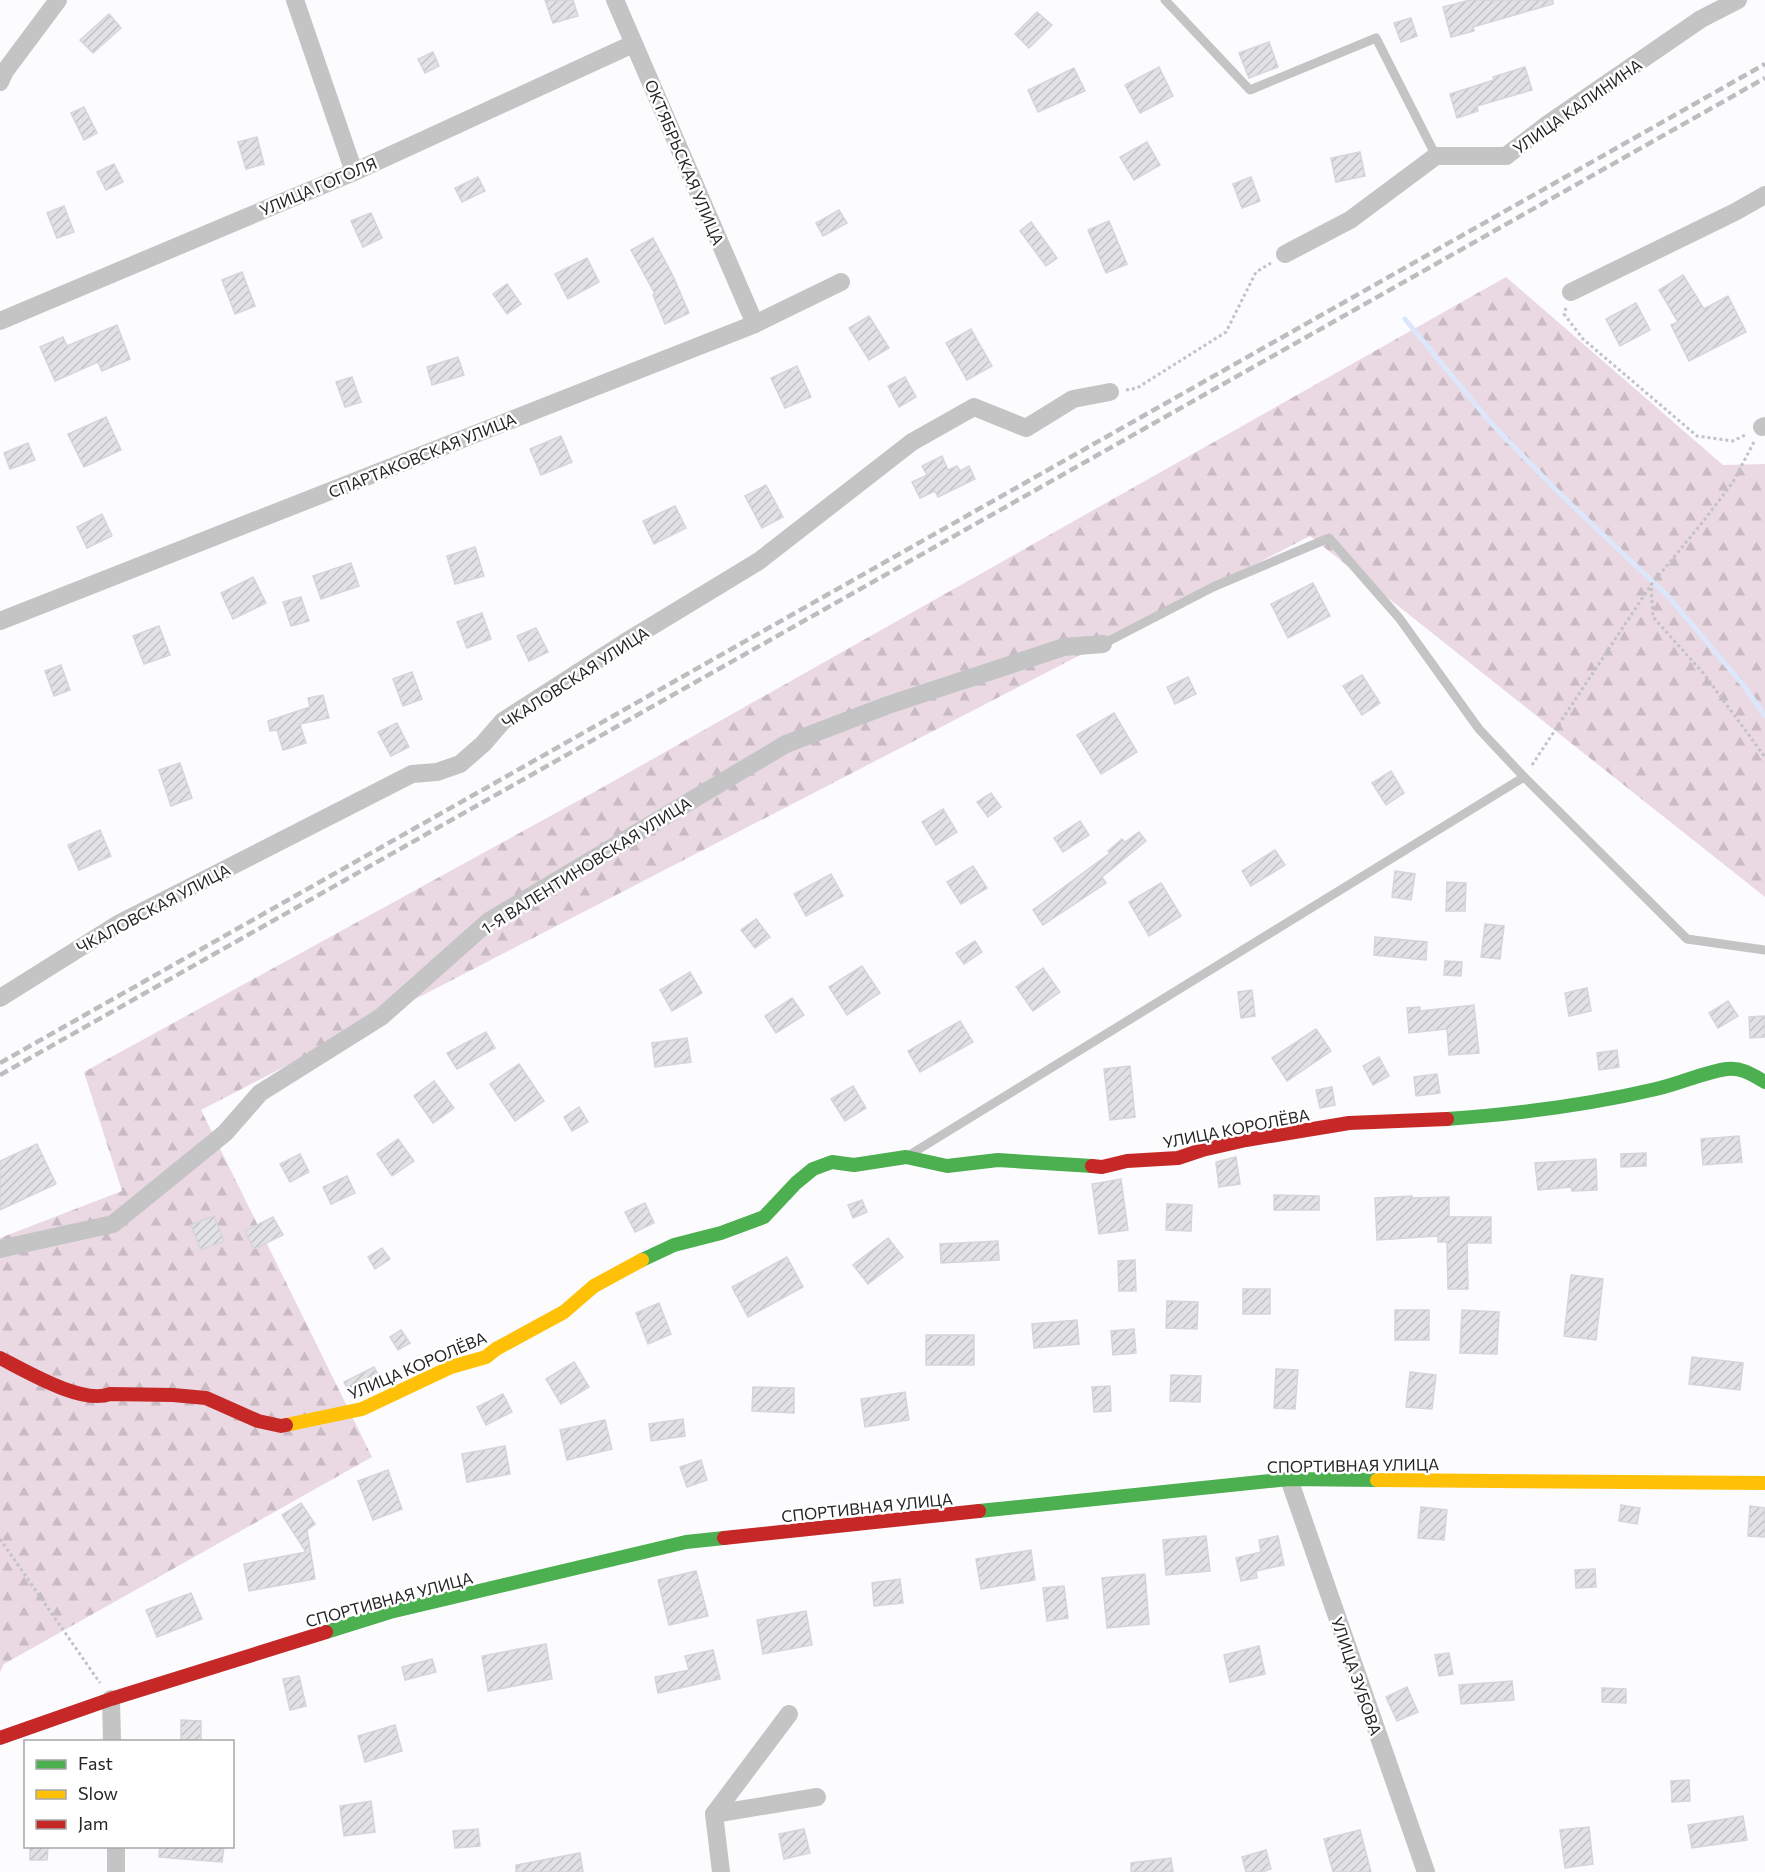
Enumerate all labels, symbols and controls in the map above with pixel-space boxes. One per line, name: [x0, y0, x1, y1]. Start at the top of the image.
street label: УЛИЦА КАЛИНИНА: [1509, 54, 1645, 158]
street label: ОКТЯБРЬСКАЯ УЛИЦА: [642, 76, 728, 248]
street label: УЛИЦА ГОГОЛЯ: [257, 153, 379, 219]
street label: СПАРТАКОВСКАЯ УЛИЦА: [325, 409, 519, 501]
street label: ЧКАЛОВСКАЯ УЛИЦА: [498, 622, 652, 732]
street label: 1-Я ВАЛЕНТИНОВСКАЯ УЛИЦА: [478, 793, 694, 937]
street label: ЧКАЛОВСКАЯ УЛИЦА: [73, 859, 233, 957]
street label: УЛИЦА КОРОЛЁВА: [1161, 1104, 1311, 1152]
street label: УЛИЦА КОРОЛЁВА: [345, 1327, 489, 1403]
street label: СПОРТИВНАЯ УЛИЦА: [1267, 1454, 1439, 1476]
street label: СПОРТИВНАЯ УЛИЦА: [780, 1489, 954, 1525]
street label: СПОРТИВНАЯ УЛИЦА: [303, 1568, 475, 1630]
street label: УЛИЦА ЗУБОВА: [1328, 1614, 1386, 1738]
legend: [24, 1740, 234, 1848]
text: Fast: [78, 1752, 113, 1774]
text: Slow: [78, 1782, 118, 1804]
text: Jam: [78, 1812, 108, 1834]

